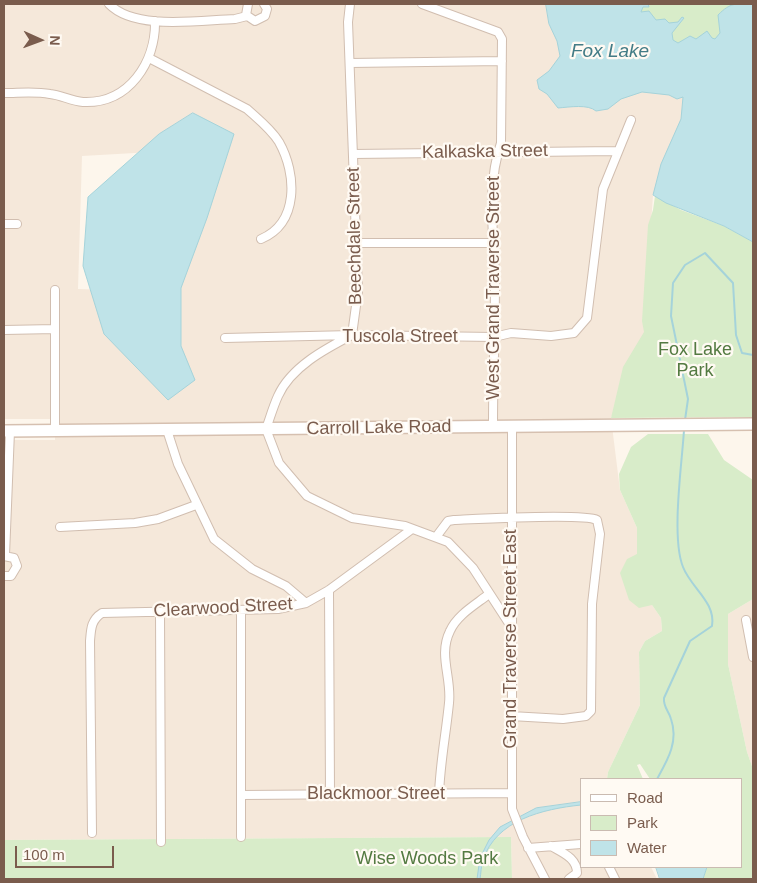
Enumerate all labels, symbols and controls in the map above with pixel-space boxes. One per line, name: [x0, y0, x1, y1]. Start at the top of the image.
north arrow: [15, 15, 65, 65]
text: N: [47, 35, 63, 46]
water label: Fox Lake: [571, 41, 649, 63]
street label: Kalkaska Street: [422, 140, 548, 164]
street label: Beechdale Street: [343, 167, 367, 305]
street label: West Grand Traverse Street: [483, 176, 505, 400]
street label: Tuscola Street: [342, 326, 458, 348]
park label: Fox Lake Park: [658, 339, 732, 382]
street label: Carroll Lake Road: [306, 416, 452, 440]
street label: Grand Traverse Street East: [500, 529, 522, 749]
street label: Clearwood Street: [153, 594, 293, 622]
legend: [580, 778, 742, 868]
street label: Blackmoor Street: [307, 783, 445, 805]
text: Road: [627, 789, 663, 806]
text: Park: [627, 814, 658, 831]
scale bar: [18, 836, 116, 868]
text: Water: [627, 839, 666, 856]
text: 100 m: [23, 846, 65, 863]
park label: Wise Woods Park: [356, 848, 498, 870]

